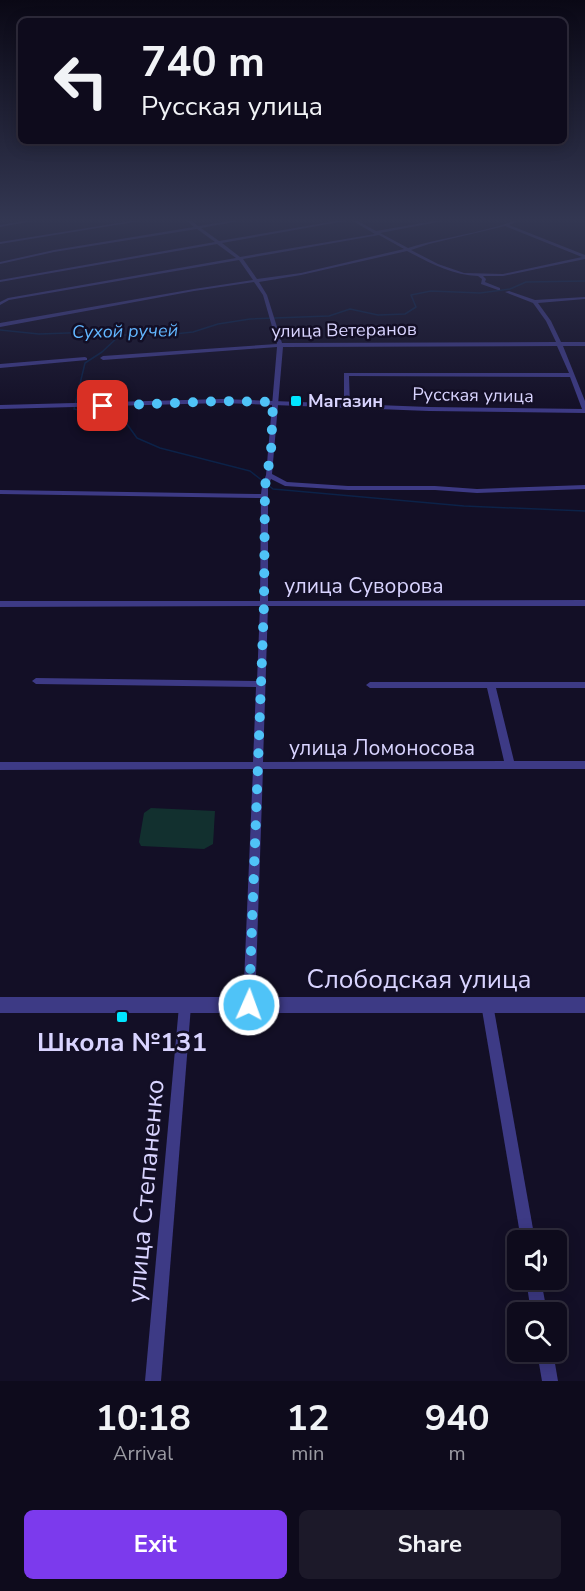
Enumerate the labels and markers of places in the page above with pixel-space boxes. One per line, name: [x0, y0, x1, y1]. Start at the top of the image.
pin: [77, 380, 128, 431]
place label: Магазин: [308, 389, 383, 413]
marker: Магазин: [289, 394, 303, 408]
marker: Школа №131: [115, 1010, 129, 1024]
place label: Школа №131: [37, 1025, 207, 1060]

